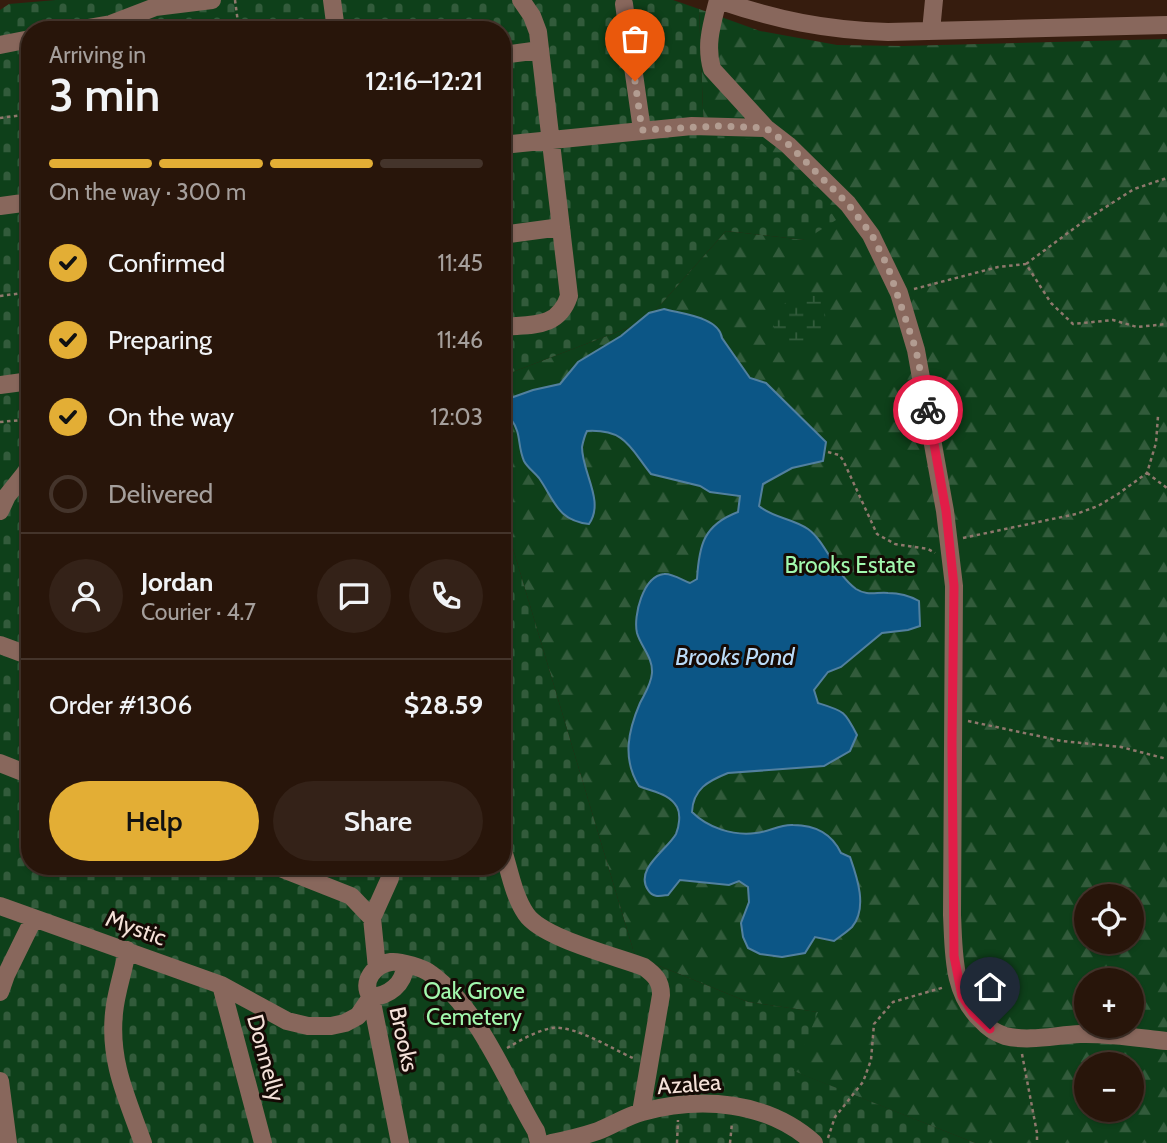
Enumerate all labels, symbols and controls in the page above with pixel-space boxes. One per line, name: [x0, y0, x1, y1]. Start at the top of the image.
pin: [605, 9, 665, 81]
icon: bag: [616, 20, 654, 58]
text: Arriving in: [49, 41, 146, 69]
text: 12:16–12:21: [365, 65, 483, 97]
text: 3 min: [49, 67, 160, 123]
text: On the way · 300 m: [49, 178, 246, 206]
icon: check: [49, 244, 87, 282]
text: Confirmed: [108, 247, 225, 279]
text: 11:45: [437, 249, 483, 277]
icon: check: [49, 321, 87, 359]
text: Preparing: [108, 324, 212, 356]
text: 11:46: [437, 326, 483, 354]
courier: [893, 375, 963, 445]
icon: bike: [909, 391, 947, 429]
icon: check: [49, 398, 87, 436]
text: On the way: [108, 401, 234, 433]
text: 12:03: [430, 403, 483, 431]
text: Delivered: [108, 478, 213, 510]
park label: Brooks Estate: [784, 551, 916, 579]
button: person: [49, 559, 123, 633]
button: chat: [317, 559, 391, 633]
button: phone: [409, 559, 483, 633]
text: Jordan: [141, 566, 213, 598]
text: Courier · 4.7: [141, 598, 256, 626]
water label: Brooks Pond: [675, 642, 795, 671]
text: Order #1306: [49, 689, 192, 721]
text: $28.59: [404, 689, 483, 721]
button: Help: [49, 781, 259, 861]
button: Share: [273, 781, 483, 861]
map controls: [1074, 884, 1144, 1122]
button: locate: [1074, 884, 1144, 954]
street label: Mystic: [102, 904, 170, 952]
pin: [960, 957, 1020, 1029]
icon: home: [971, 968, 1009, 1006]
button: +: [1074, 968, 1144, 1038]
park label: Oak Grove Cemetery: [423, 977, 525, 1031]
street label: Brooks: [383, 1004, 425, 1074]
street label: Donnelly: [241, 1011, 291, 1105]
button: −: [1074, 1052, 1144, 1122]
street label: Azalea: [656, 1068, 722, 1100]

